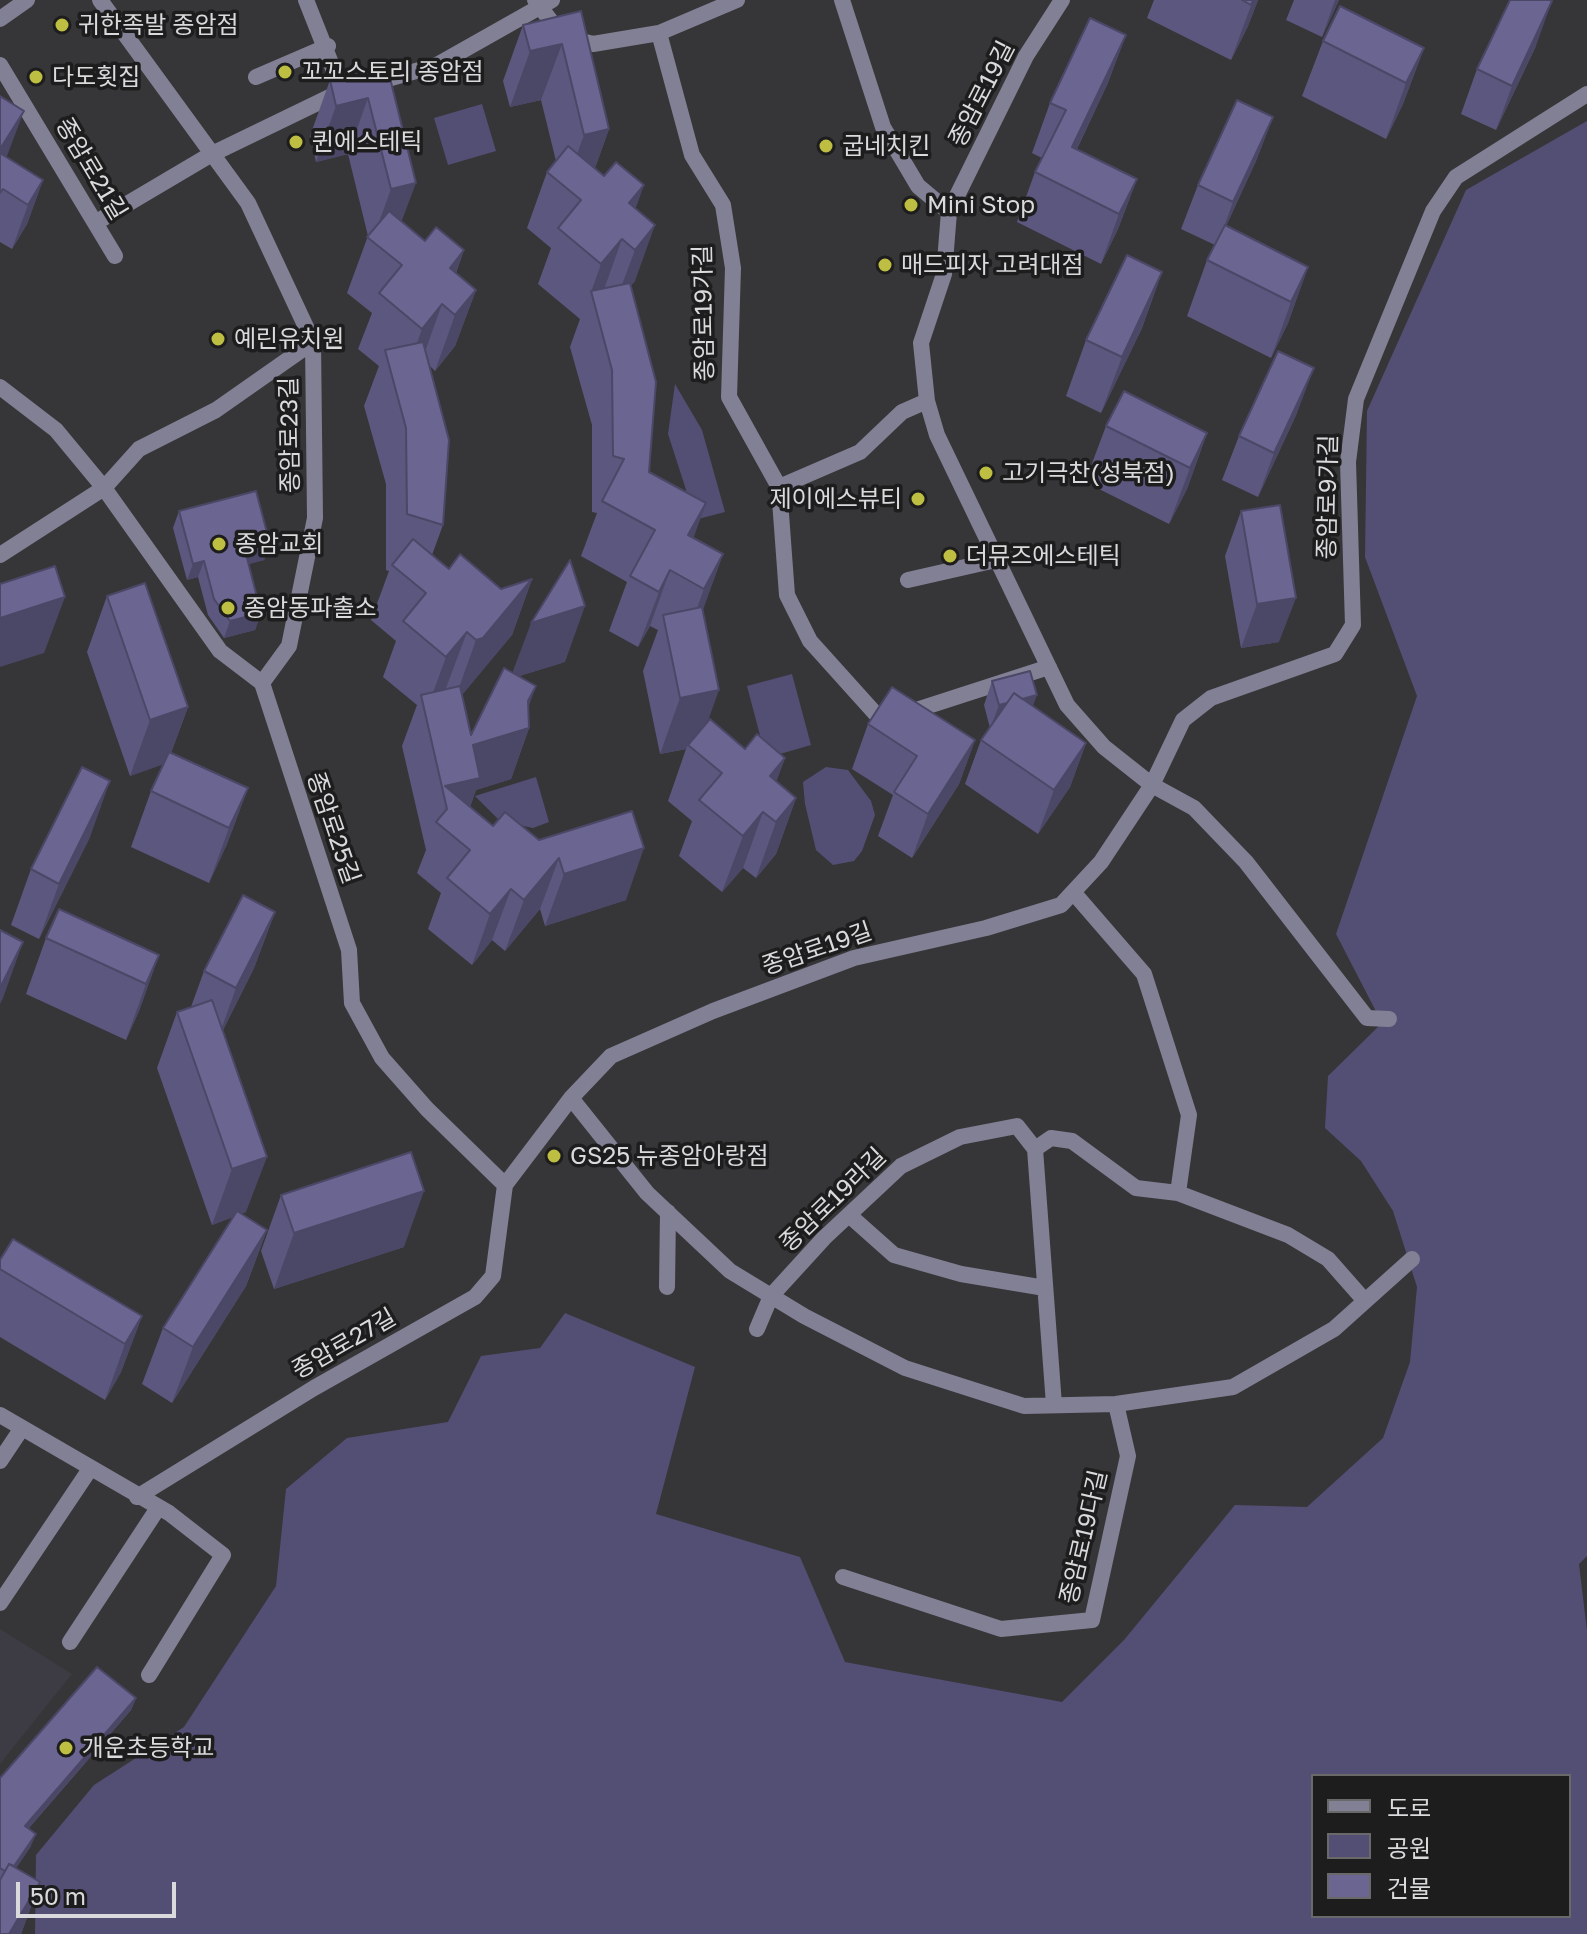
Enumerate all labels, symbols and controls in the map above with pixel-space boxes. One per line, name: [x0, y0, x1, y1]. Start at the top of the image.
place label: 귀한족발 종암점: [78, 11, 239, 39]
marker: 귀한족발 종암점: [53, 16, 71, 34]
street label: 종암로19길: [943, 36, 1021, 152]
place label: 꼬꼬스토리 종암점: [301, 58, 484, 86]
place label: 다도횟집: [52, 63, 140, 91]
marker: 꼬꼬스토리 종암점: [276, 63, 294, 81]
marker: 다도횟집: [27, 68, 45, 86]
street label: 종암로21길: [49, 113, 133, 225]
place label: 퀸에스테틱: [312, 128, 422, 156]
place label: 굽네치킨: [842, 132, 930, 160]
marker: 퀸에스테틱: [287, 133, 305, 151]
marker: 굽네치킨: [817, 137, 835, 155]
place label: Mini Stop: [927, 191, 1035, 219]
marker: Mini Stop: [902, 196, 920, 214]
street label: 종암로19가길: [688, 244, 720, 382]
place label: 매드피자 고려대점: [901, 251, 1084, 279]
marker: 매드피자 고려대점: [876, 256, 894, 274]
place label: 예린유치원: [234, 325, 344, 353]
marker: 예린유치원: [209, 330, 227, 348]
street label: 종암로23길: [275, 377, 305, 493]
street label: 종암로9가길: [1313, 434, 1343, 560]
place label: 고기극찬(성북점): [1002, 459, 1175, 487]
marker: 고기극찬(성북점): [977, 464, 995, 482]
place label: 제이에스뷰티: [770, 485, 902, 513]
marker: 제이에스뷰티: [909, 490, 927, 508]
place label: 종암교회: [235, 530, 323, 558]
marker: 종암교회: [210, 535, 228, 553]
place label: 더뮤즈에스테틱: [966, 542, 1121, 570]
marker: 더뮤즈에스테틱: [941, 547, 959, 565]
place label: 종암동파출소: [244, 594, 376, 622]
marker: 종암동파출소: [219, 599, 237, 617]
street label: 종암로25길: [300, 768, 366, 888]
street label: 종암로19길: [758, 917, 876, 981]
place label: GS25 뉴종암아랑점: [570, 1142, 769, 1170]
street label: 종암로19라길: [774, 1142, 892, 1258]
marker: GS25 뉴종암아랑점: [545, 1147, 563, 1165]
street label: 종암로27길: [287, 1303, 401, 1385]
street label: 종암로19다길: [1055, 1467, 1113, 1607]
place label: 개운초등학교: [82, 1734, 214, 1762]
marker: 개운초등학교: [57, 1739, 75, 1757]
legend: [1311, 1774, 1571, 1918]
text: 도로: [1387, 1793, 1431, 1822]
text: 공원: [1387, 1833, 1431, 1862]
scale bar: [20, 1866, 180, 1916]
text: 건물: [1387, 1873, 1431, 1902]
text: 50 m: [30, 1881, 86, 1910]

